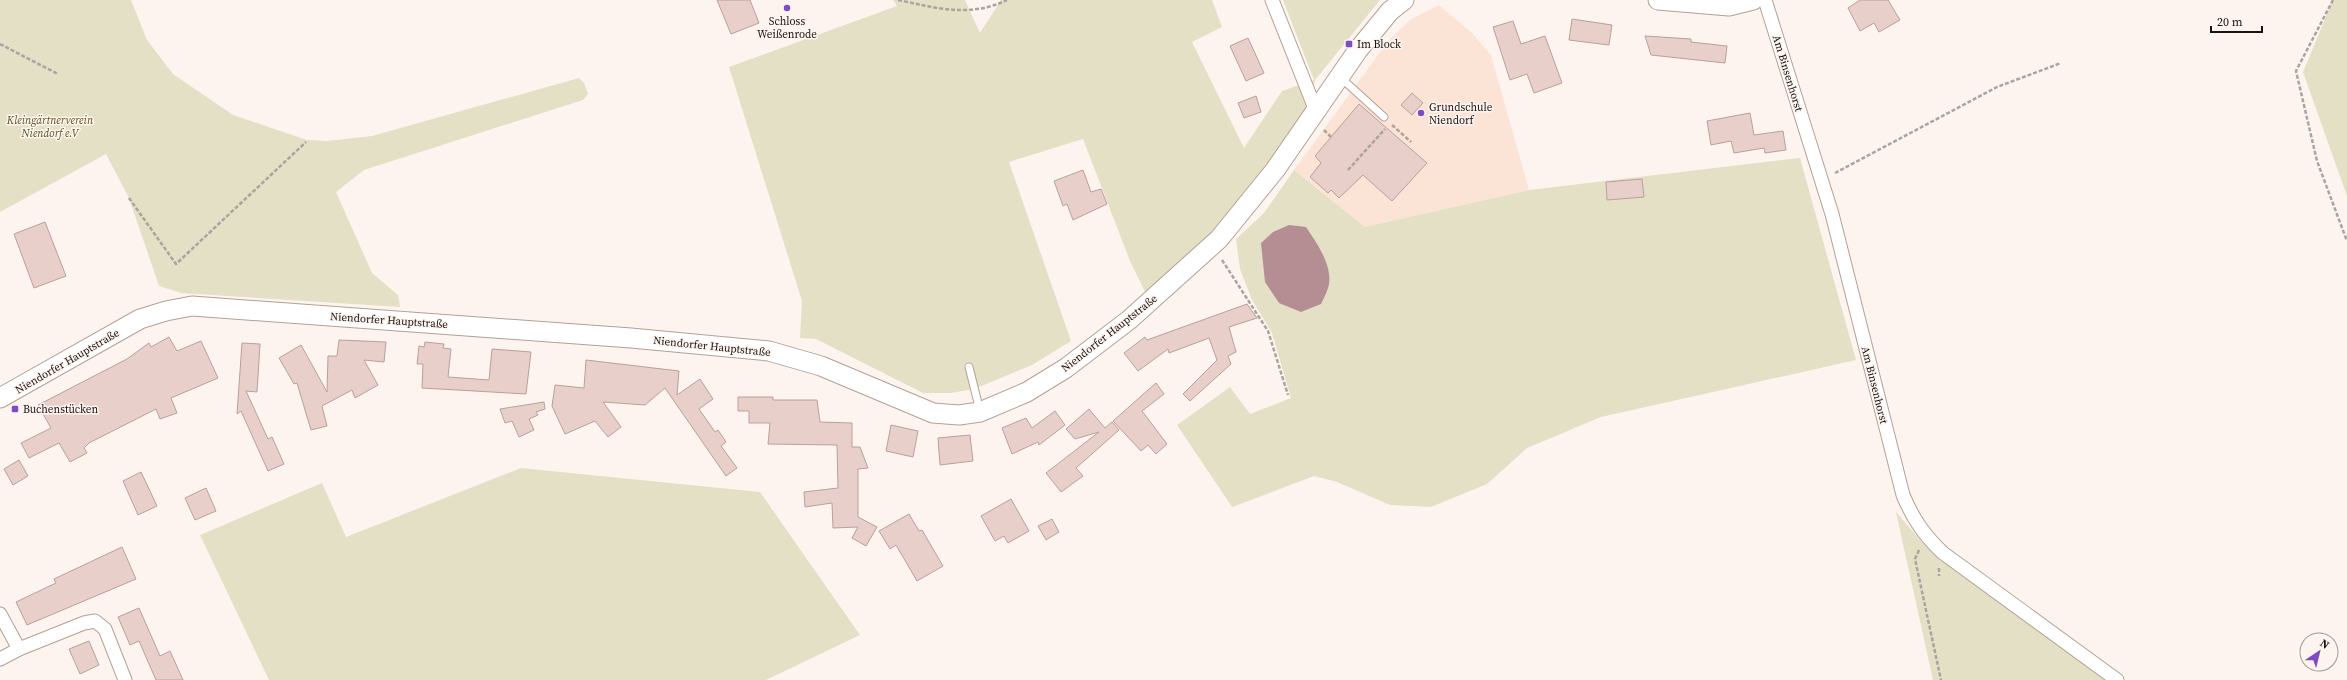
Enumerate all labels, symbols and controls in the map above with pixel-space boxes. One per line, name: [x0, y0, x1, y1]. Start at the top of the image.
marker: Schloss Weißenrode: [782, 3, 792, 13]
scale bar: [2211, 8, 2262, 34]
place label: Schloss Weißenrode: [757, 14, 817, 42]
text: 20 m: [2217, 14, 2243, 30]
street label: Am Binsenhorst: [1769, 33, 1806, 114]
place label: Im Block: [1357, 37, 1402, 52]
marker: Im Block: [1344, 39, 1354, 49]
place label: Grundschule Niendorf: [1429, 100, 1493, 128]
marker: Grundschule Niendorf: [1416, 108, 1426, 118]
park label: Kleingärtnerverein Niendorf e.V: [6, 113, 94, 141]
street label: Niendorfer Hauptstraße: [1058, 291, 1161, 376]
street label: Niendorfer Hauptstraße: [330, 309, 449, 332]
street label: Niendorfer Hauptstraße: [12, 325, 122, 397]
street label: Niendorfer Hauptstraße: [653, 333, 772, 360]
street label: Am Binsenhorst: [1858, 345, 1891, 426]
place label: Buchenstücken: [23, 402, 98, 417]
marker: Buchenstücken: [10, 404, 20, 414]
north arrow: [2299, 632, 2339, 672]
text: N: [2317, 636, 2332, 653]

